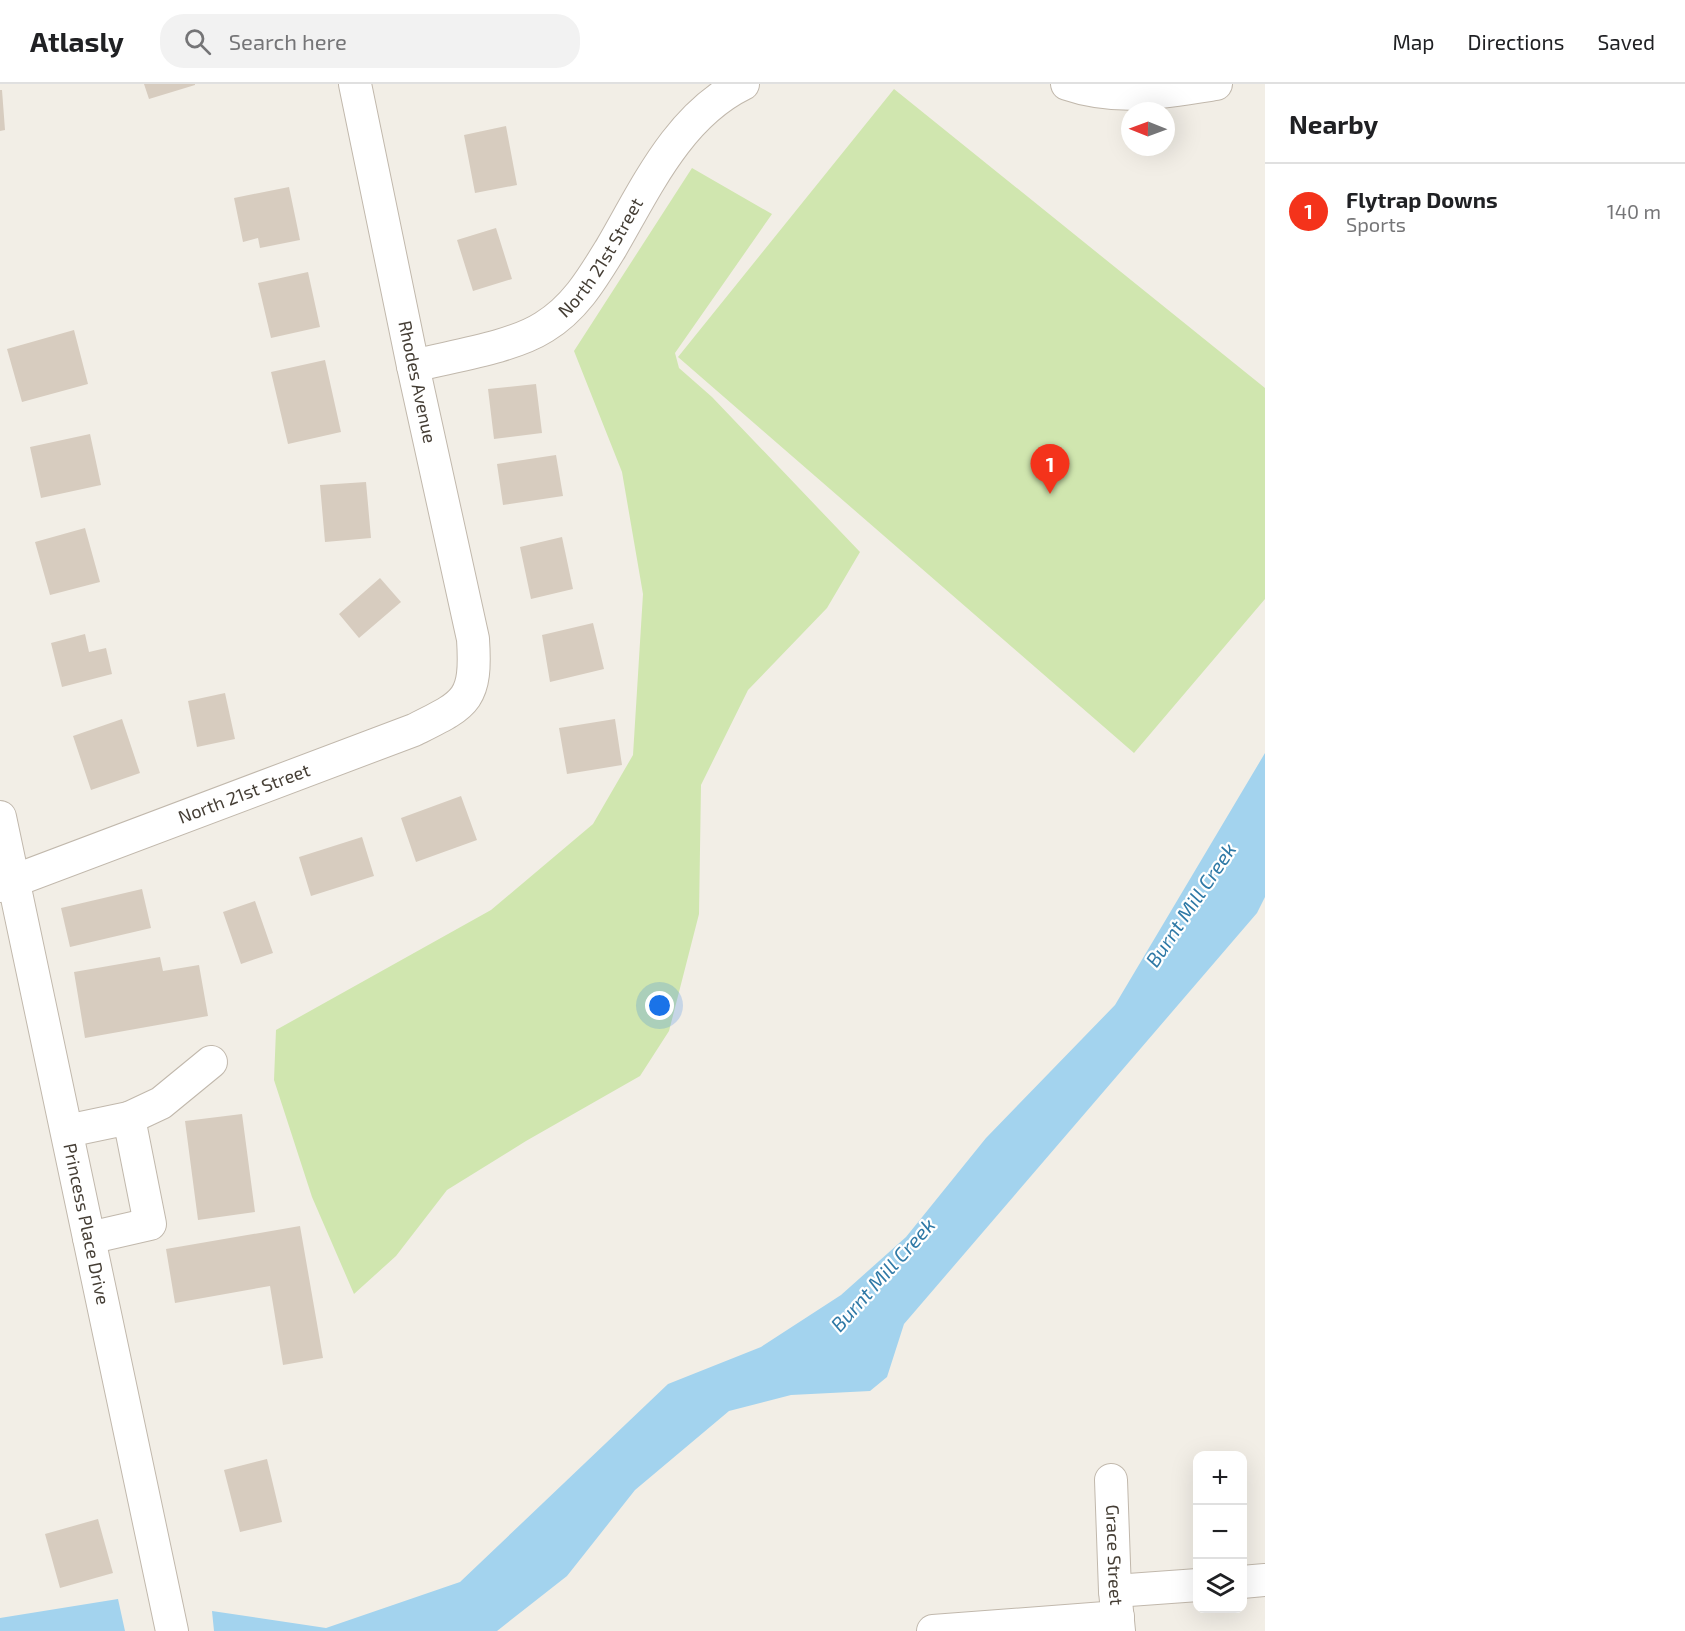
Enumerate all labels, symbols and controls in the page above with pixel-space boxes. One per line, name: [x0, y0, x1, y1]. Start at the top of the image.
search box: [160, 14, 580, 68]
text: Atlasly: [30, 24, 124, 58]
icon: search: [181, 25, 214, 58]
text: Search here: [229, 28, 347, 54]
text: Map: [1392, 29, 1435, 54]
text: Directions: [1468, 29, 1564, 54]
text: Saved: [1597, 29, 1655, 54]
north arrow: [1121, 102, 1175, 156]
text: Nearby: [1289, 108, 1378, 139]
text: Flytrap Downs: [1346, 186, 1498, 212]
street label: North 21st Street: [553, 194, 647, 322]
text: 1: [1304, 199, 1313, 223]
text: 140 m: [1607, 199, 1661, 223]
text: Sports: [1346, 212, 1406, 236]
street label: Rhodes Avenue: [394, 318, 442, 445]
pin: 1: [1030, 444, 1070, 494]
street label: North 21st Street: [175, 758, 313, 828]
water label: Burnt Mill Creek: [1140, 838, 1240, 971]
your location: [645, 991, 674, 1020]
street label: Princess Place Drive: [59, 1141, 115, 1307]
water label: Burnt Mill Creek: [825, 1213, 939, 1336]
map controls: [1193, 1451, 1247, 1613]
button: +: [1193, 1451, 1247, 1505]
street label: Grace Street: [1102, 1504, 1128, 1606]
button: −: [1193, 1505, 1247, 1559]
button: layers: [1193, 1559, 1247, 1613]

